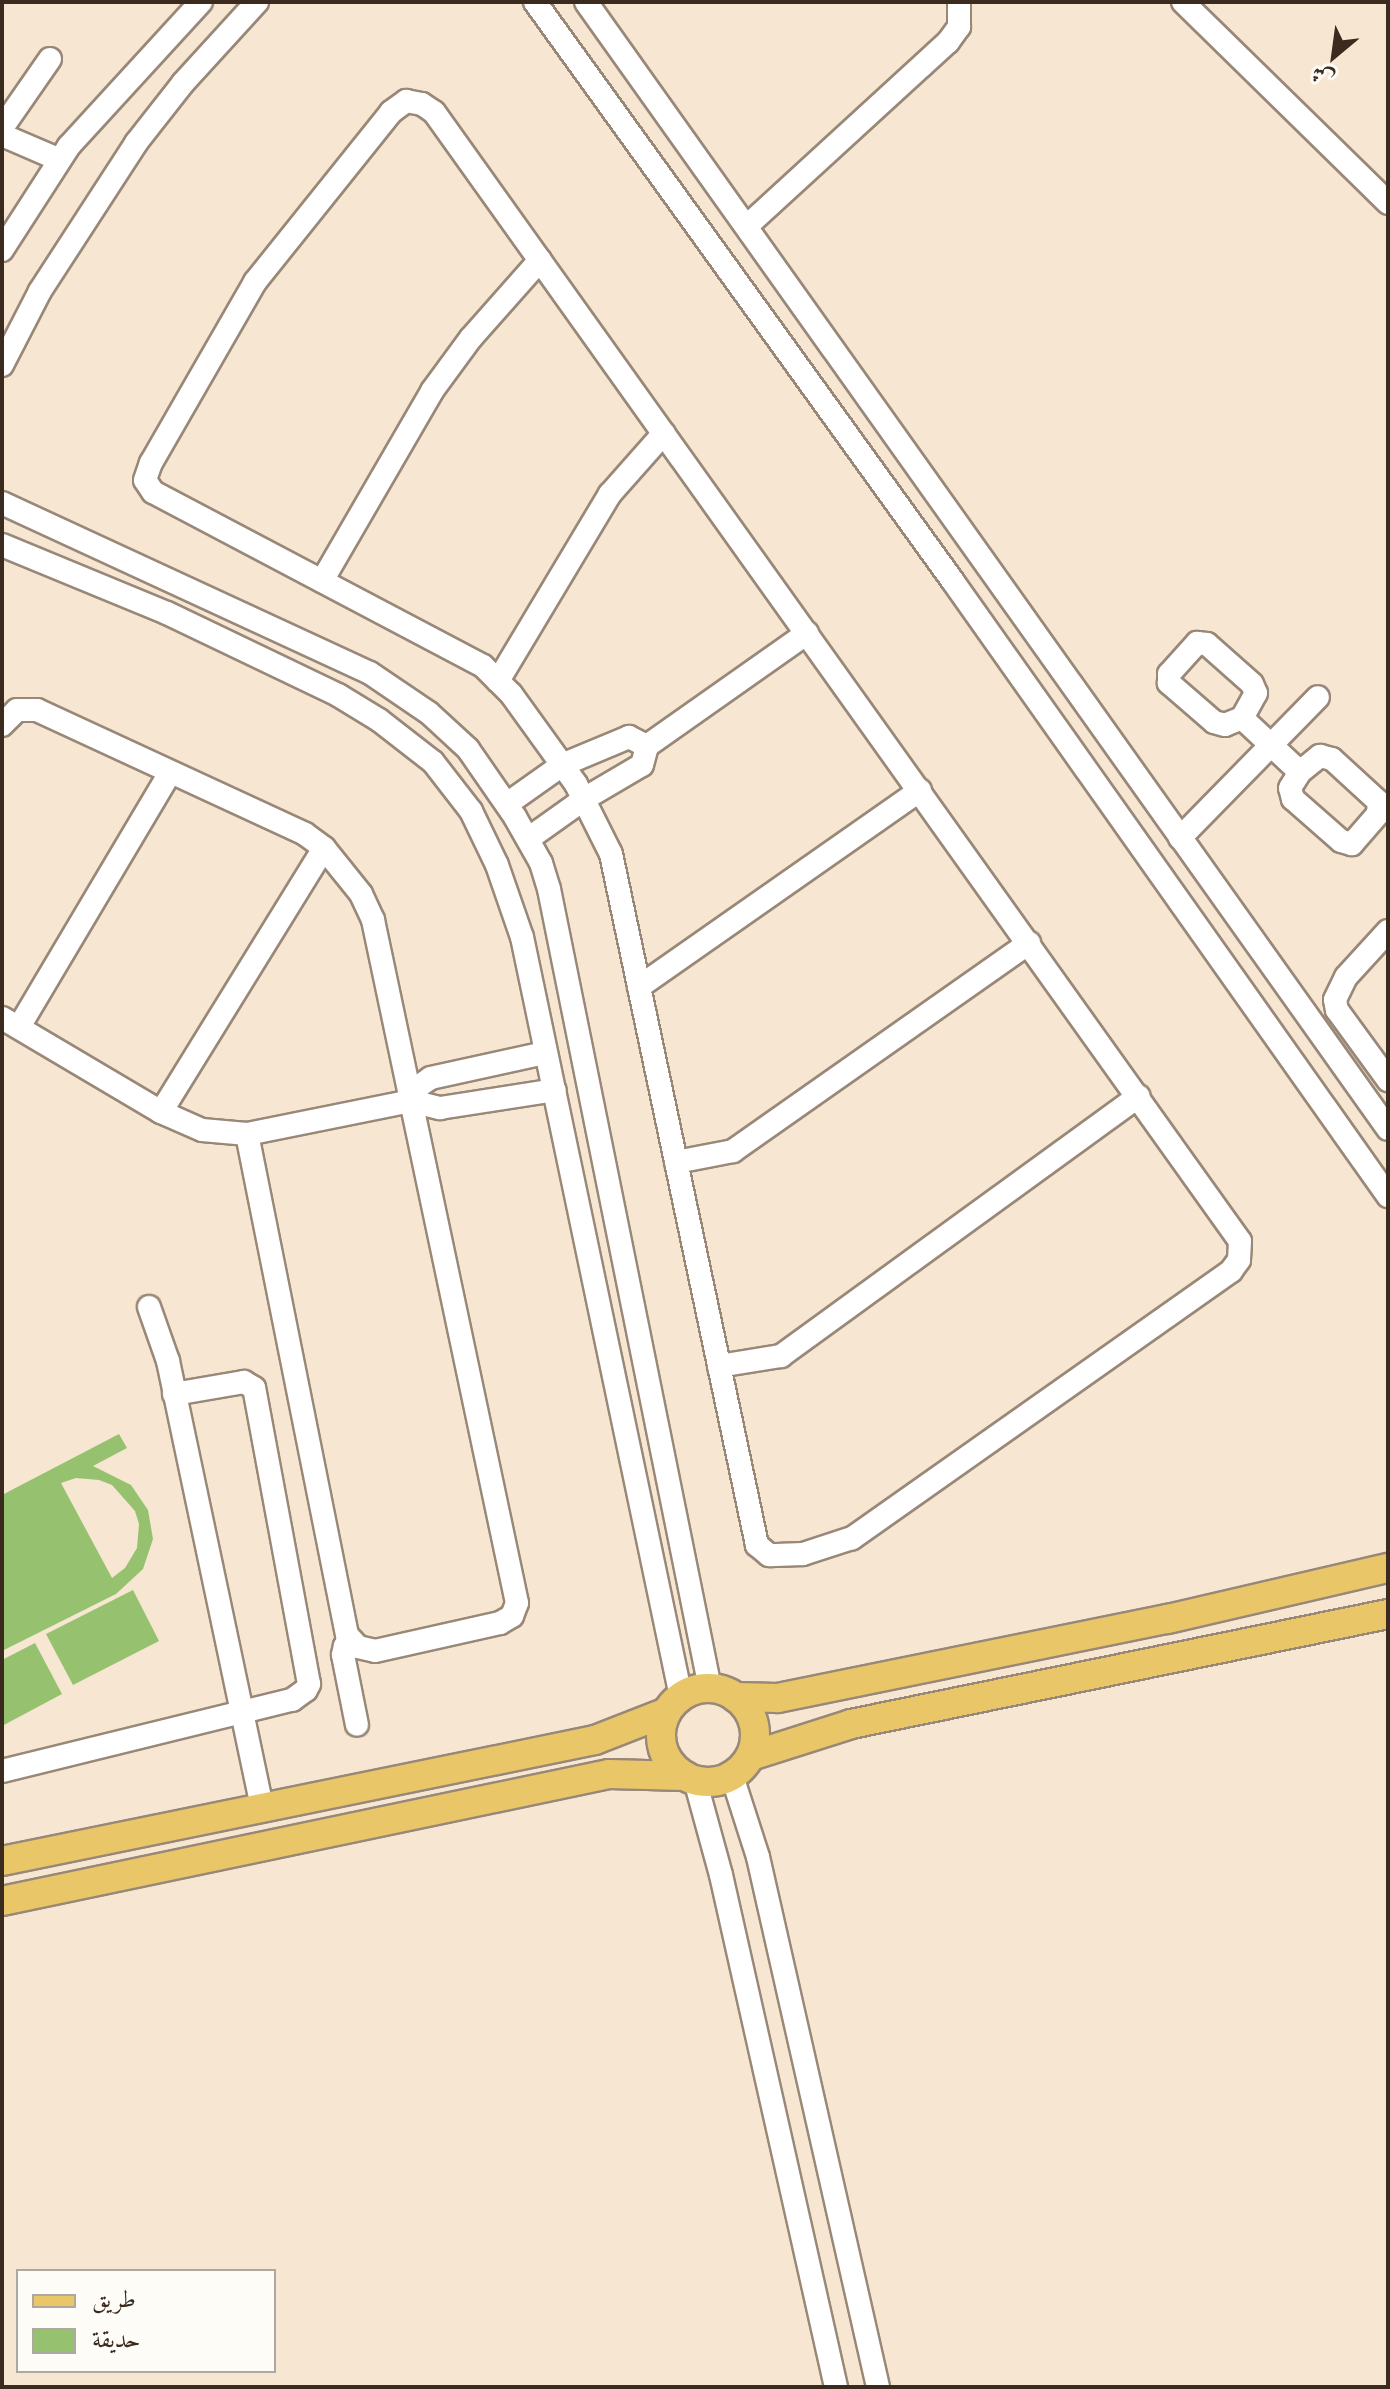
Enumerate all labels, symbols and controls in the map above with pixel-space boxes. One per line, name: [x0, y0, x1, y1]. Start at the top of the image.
north arrow: [1294, 16, 1374, 96]
text: ش: [1305, 58, 1340, 96]
legend: [16, 2269, 276, 2373]
text: طريق: [92, 2281, 136, 2316]
text: حديقة: [92, 2321, 141, 2356]

